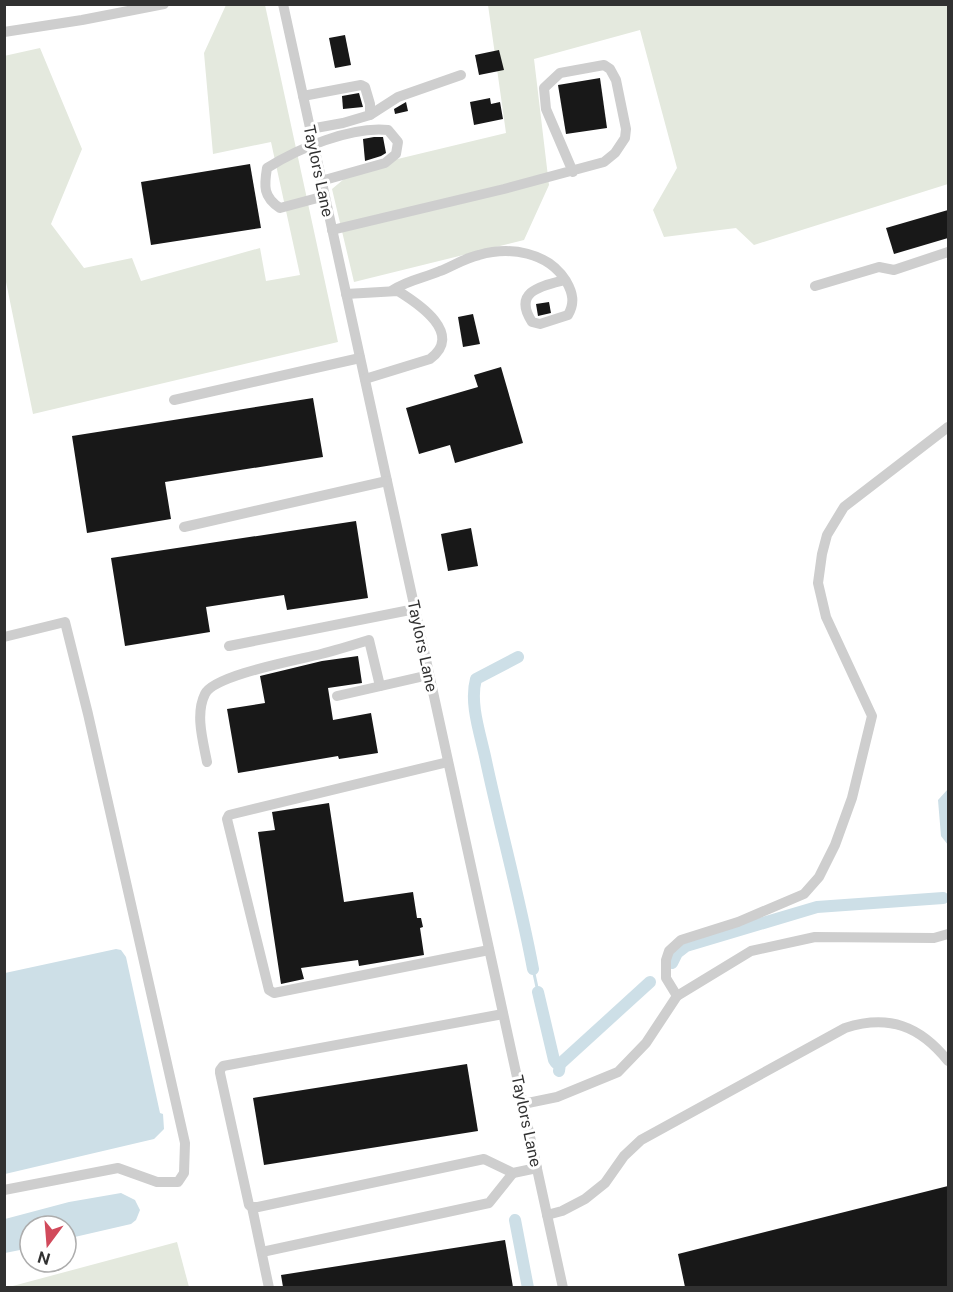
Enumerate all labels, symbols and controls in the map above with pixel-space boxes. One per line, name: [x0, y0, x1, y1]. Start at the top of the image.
street label: Taylors Lane: [300, 123, 338, 219]
street label: Taylors Lane: [404, 598, 442, 694]
street label: Taylors Lane: [508, 1073, 546, 1169]
north arrow: [18, 1214, 78, 1274]
text: N: [35, 1247, 53, 1269]

